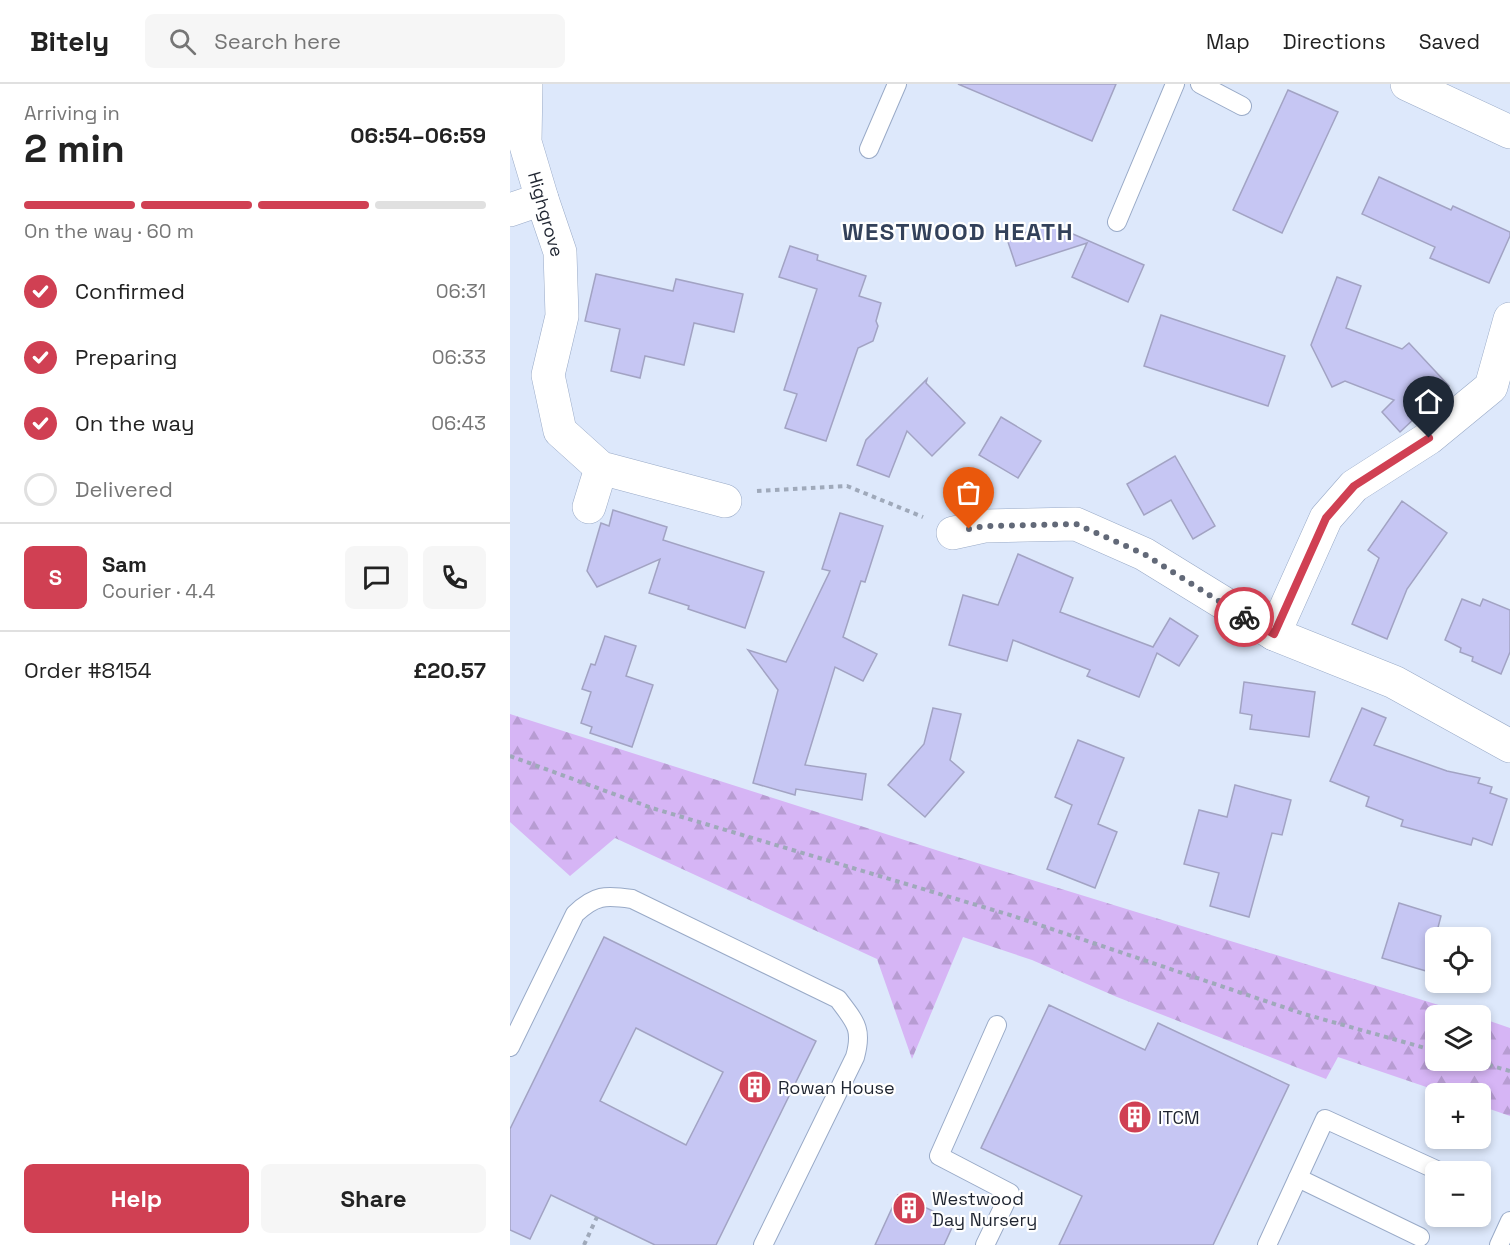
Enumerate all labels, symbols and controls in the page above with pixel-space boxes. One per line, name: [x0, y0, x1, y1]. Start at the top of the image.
search box: [145, 14, 565, 68]
text: Bitely: [30, 23, 109, 59]
icon: search: [166, 25, 199, 58]
text: Search here: [214, 27, 341, 55]
text: Map: [1206, 28, 1250, 55]
text: Directions: [1283, 28, 1386, 55]
text: Saved: [1419, 28, 1480, 55]
text: Arriving in: [24, 100, 120, 126]
text: 06:54–06:59: [350, 121, 486, 149]
text: 2 min: [24, 124, 125, 173]
street label: Highgrove: [523, 169, 569, 259]
district label: WESTWOOD HEATH: [842, 216, 1074, 247]
text: On the way · 60 m: [24, 218, 194, 244]
icon: check: [24, 275, 57, 308]
text: Confirmed: [75, 277, 185, 305]
text: 06:31: [436, 278, 486, 304]
icon: check: [24, 341, 57, 374]
text: Preparing: [75, 343, 177, 371]
text: 06:33: [432, 344, 486, 370]
pin: [1403, 376, 1454, 438]
icon: home: [1412, 385, 1445, 418]
icon: check: [24, 407, 57, 440]
text: On the way: [75, 409, 194, 437]
text: 06:43: [431, 410, 486, 436]
pin: [943, 467, 994, 529]
text: Delivered: [75, 475, 173, 503]
icon: bag: [952, 476, 985, 509]
button: chat: [345, 546, 408, 609]
button: phone: [423, 546, 486, 609]
text: Sam: [102, 550, 147, 578]
text: S: [49, 563, 62, 591]
text: Courier · 4.4: [102, 578, 215, 604]
courier: [1214, 587, 1274, 647]
icon: bike: [1228, 601, 1261, 634]
text: Order #8154: [24, 656, 151, 684]
text: £20.57: [413, 656, 486, 684]
map controls: [1425, 927, 1491, 1227]
button: locate: [1425, 927, 1491, 993]
button: layers: [1425, 1005, 1491, 1071]
building icon: Rowan House: [737, 1069, 773, 1105]
place label: Rowan House: [778, 1076, 895, 1099]
button: +: [1425, 1083, 1491, 1149]
building icon: ITCM: [1117, 1099, 1153, 1135]
place label: ITCM: [1158, 1106, 1200, 1129]
button: −: [1425, 1161, 1491, 1227]
button: Help: [24, 1164, 249, 1233]
button: Share: [261, 1164, 486, 1233]
place label: Westwood Day Nursery: [932, 1187, 1037, 1231]
building icon: Westwood Day Nursery: [891, 1190, 927, 1226]

